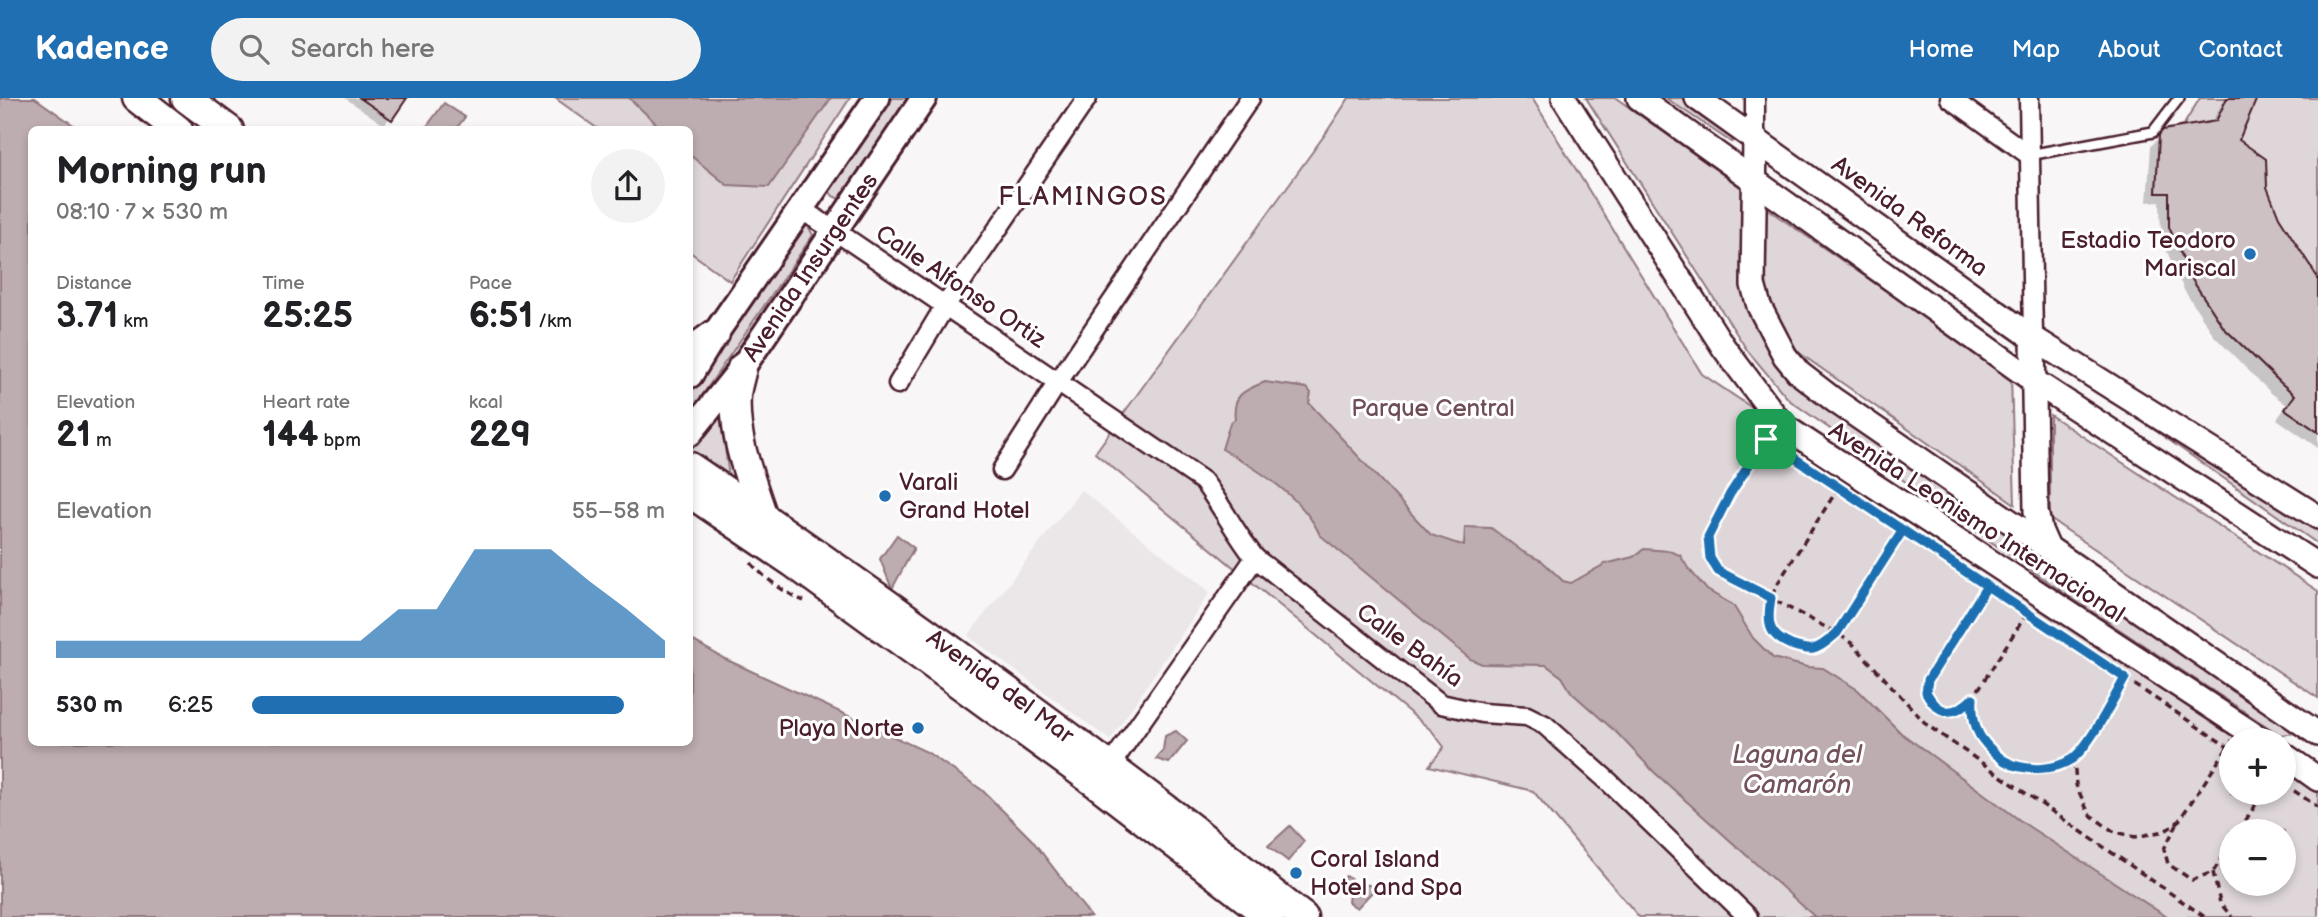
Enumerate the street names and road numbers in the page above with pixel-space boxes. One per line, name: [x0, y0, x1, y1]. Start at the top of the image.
street label: Avenida Reforma: [1826, 150, 1993, 283]
street label: Avenida Insurgentes: [737, 167, 884, 367]
street label: Calle Alfonso Ortiz: [870, 219, 1052, 354]
street label: Avenida Leonismo Internacional: [1824, 416, 2130, 629]
street label: Calle Bahía: [1351, 597, 1469, 694]
street label: Avenida del Mar: [921, 623, 1080, 750]

